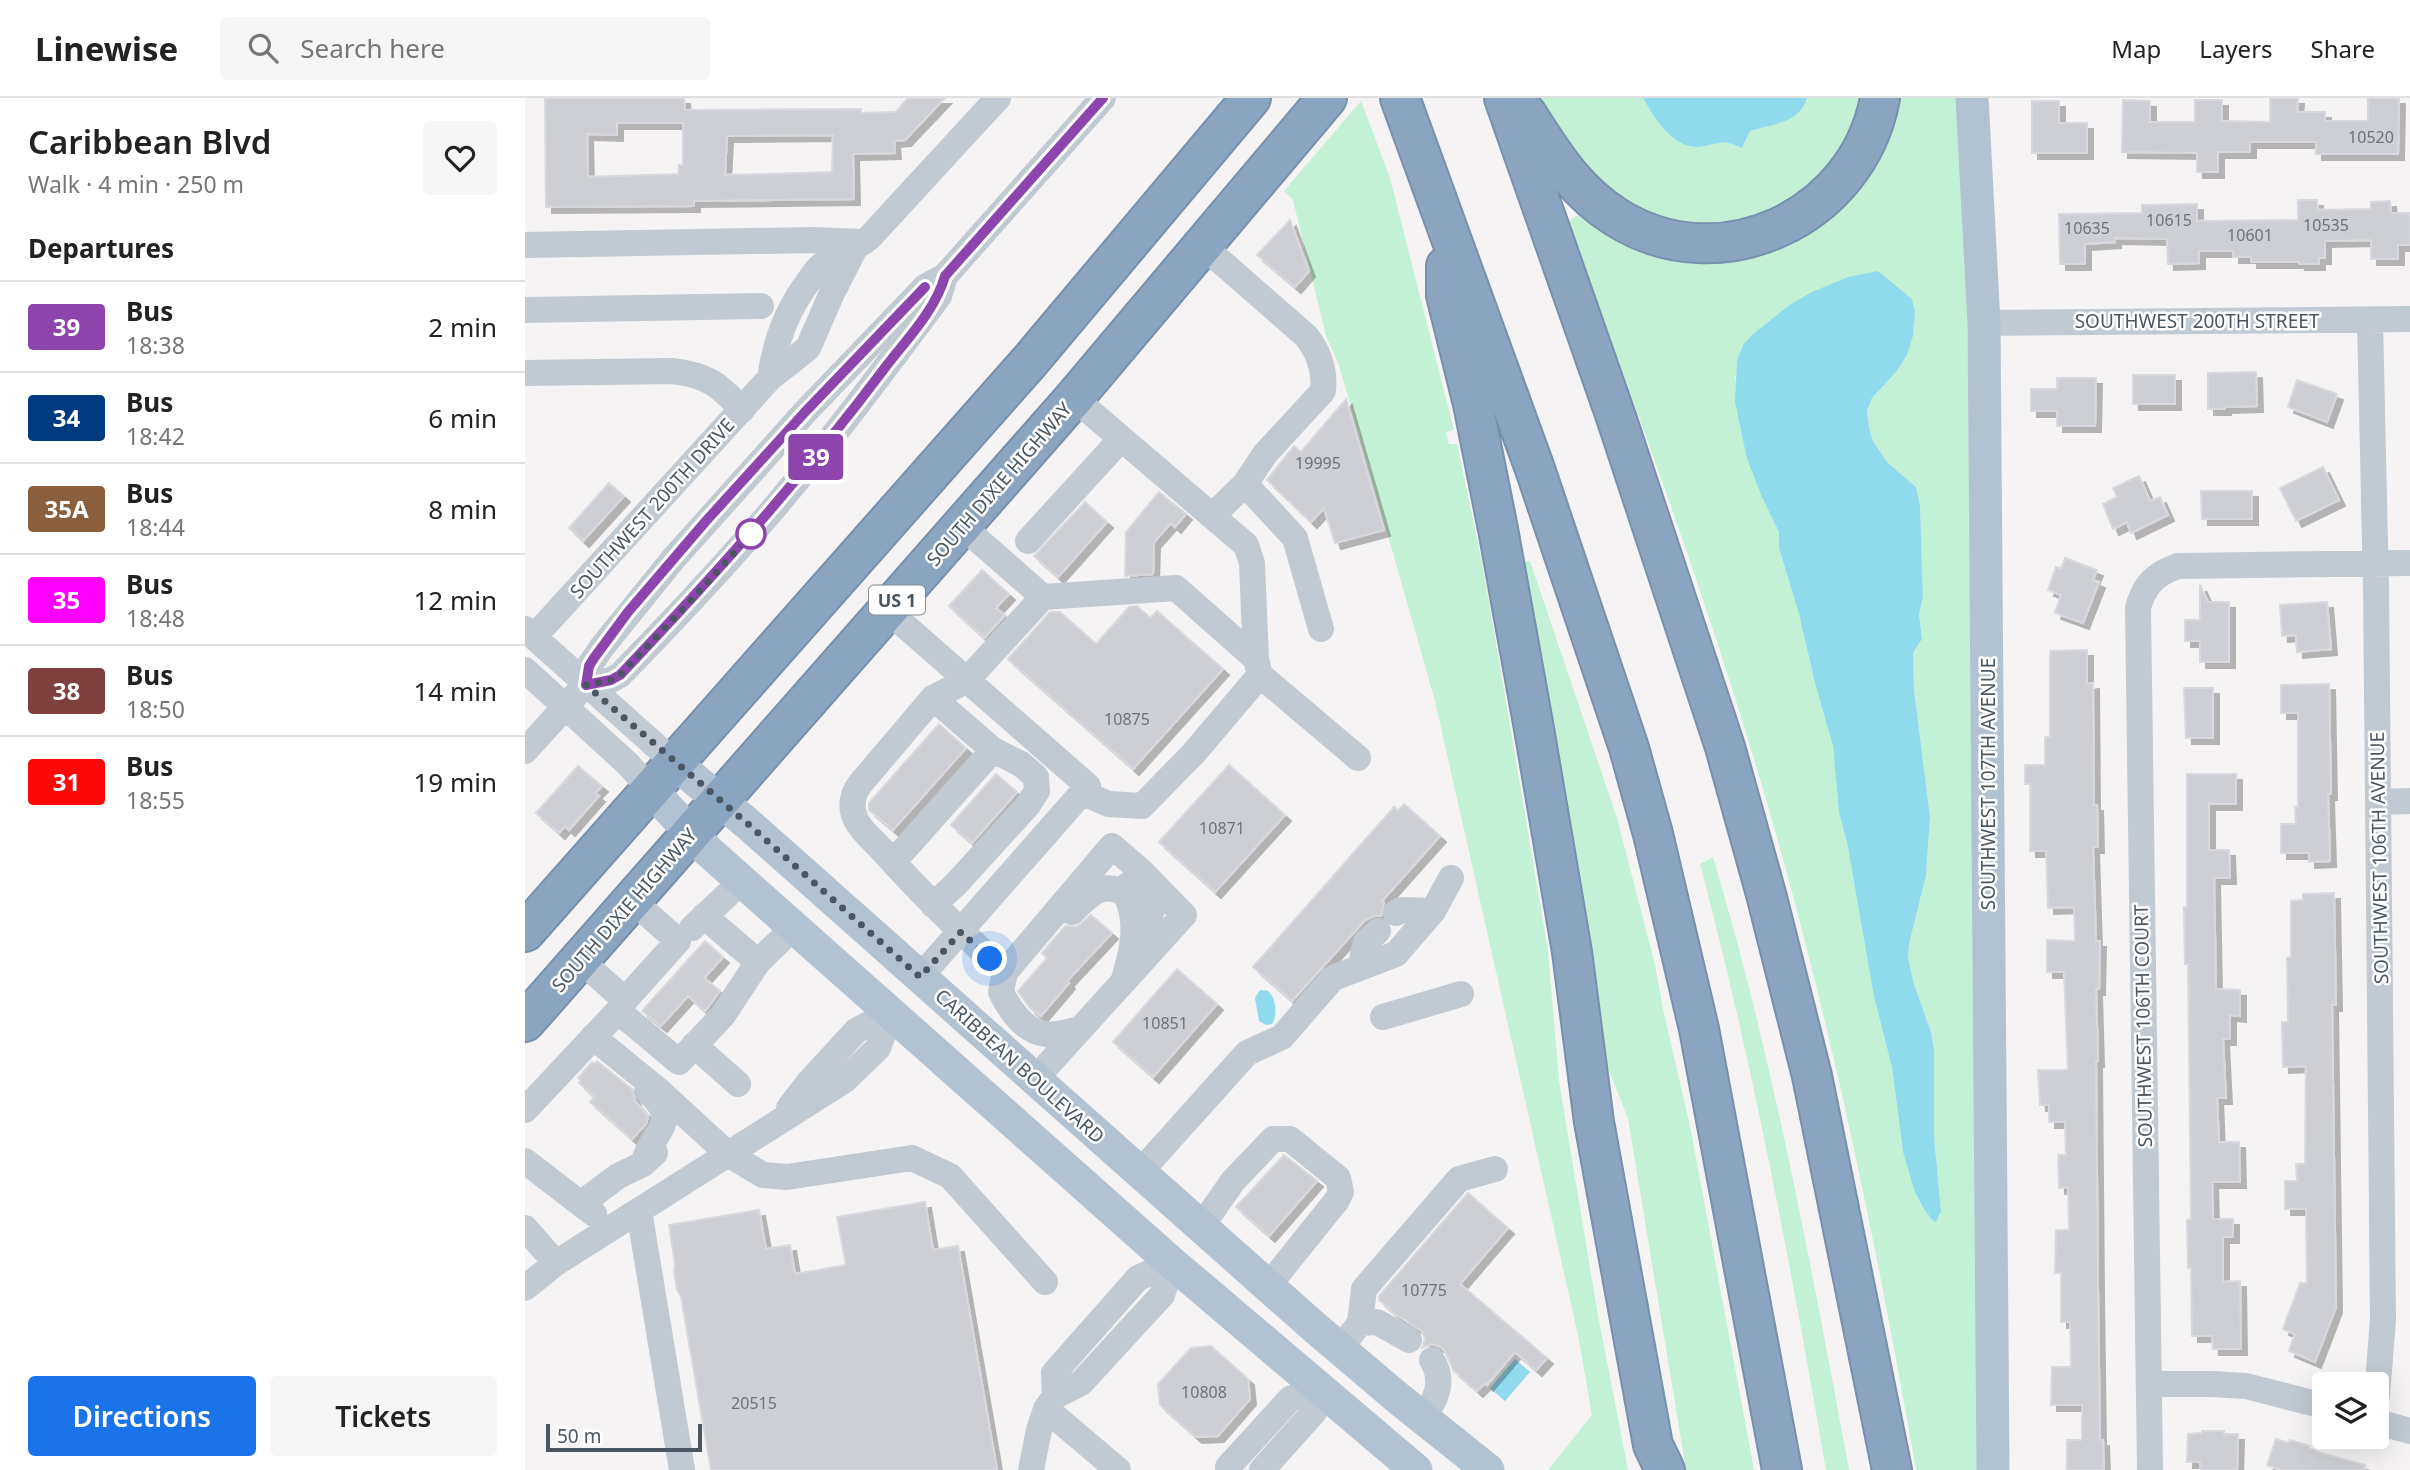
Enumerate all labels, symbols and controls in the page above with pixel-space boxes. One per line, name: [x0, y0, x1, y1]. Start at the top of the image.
search box: [220, 17, 710, 80]
text: Linewise: [35, 26, 178, 71]
icon: search: [244, 29, 282, 67]
text: Search here: [300, 30, 445, 66]
text: Map: [2111, 32, 2161, 65]
text: Layers: [2199, 32, 2273, 65]
text: Share: [2311, 32, 2375, 65]
text: Caribbean Blvd: [28, 119, 271, 164]
button: heart: [423, 121, 497, 195]
house number: 10520: [2348, 126, 2394, 148]
text: Walk · 4 min · 250 m: [28, 168, 244, 200]
house number: 10615: [2146, 209, 2192, 231]
house number: 10535: [2303, 214, 2349, 236]
house number: 10635: [2064, 217, 2110, 239]
house number: 10601: [2227, 224, 2273, 246]
text: Departures: [28, 230, 174, 266]
text: Bus: [126, 293, 173, 329]
street label: SOUTHWEST 200TH STREET: [2075, 308, 2320, 334]
text: 2 min: [428, 309, 497, 345]
text: 39: [53, 310, 80, 343]
text: 18:38: [126, 329, 185, 361]
text: Bus: [126, 384, 173, 420]
street label: SOUTH DIXIE HIGHWAY: [921, 396, 1078, 571]
text: 6 min: [428, 400, 497, 436]
text: 34: [53, 401, 80, 434]
street label: SOUTHWEST 200TH DRIVE: [564, 412, 740, 604]
text: 18:42: [126, 420, 185, 452]
line badge: 39: [785, 434, 847, 480]
text: 39: [802, 440, 830, 473]
house number: 19995: [1295, 452, 1341, 474]
text: Bus: [126, 475, 173, 511]
text: 8 min: [428, 491, 497, 527]
text: 35A: [44, 492, 89, 525]
text: 18:44: [126, 511, 185, 543]
unlabelled marker: [736, 519, 766, 549]
text: Bus: [126, 566, 173, 602]
text: 12 min: [413, 582, 497, 618]
text: 35: [53, 583, 80, 616]
road number: US 1: [869, 586, 925, 614]
text: 18:48: [126, 602, 185, 634]
text: Bus: [126, 657, 173, 693]
street label: SOUTHWEST 107TH AVENUE: [1975, 658, 2001, 910]
text: 14 min: [413, 673, 497, 709]
text: 38: [53, 674, 80, 707]
text: 18:50: [126, 693, 185, 725]
house number: 10875: [1104, 708, 1150, 730]
street label: SOUTHWEST 106TH AVENUE: [2364, 732, 2394, 984]
text: Bus: [126, 748, 173, 784]
text: 19 min: [413, 764, 497, 800]
text: 31: [53, 765, 80, 798]
text: 18:55: [126, 784, 185, 816]
house number: 10871: [1199, 817, 1245, 839]
street label: SOUTH DIXIE HIGHWAY: [546, 822, 703, 997]
street label: SOUTHWEST 106TH COURT: [2128, 904, 2158, 1148]
your location: [972, 941, 1007, 976]
street label: CARIBBEAN BOULEVARD: [930, 983, 1110, 1149]
house number: 10851: [1142, 1012, 1188, 1034]
house number: 10775: [1401, 1279, 1447, 1301]
map controls: [2312, 1372, 2389, 1449]
button: layers: [2312, 1372, 2389, 1449]
button: Directions: [28, 1376, 256, 1456]
button: Tickets: [270, 1376, 497, 1456]
house number: 10808: [1181, 1381, 1227, 1403]
house number: 20515: [731, 1392, 777, 1414]
scale bar: [546, 1421, 702, 1453]
text: 50 m: [557, 1423, 601, 1449]

